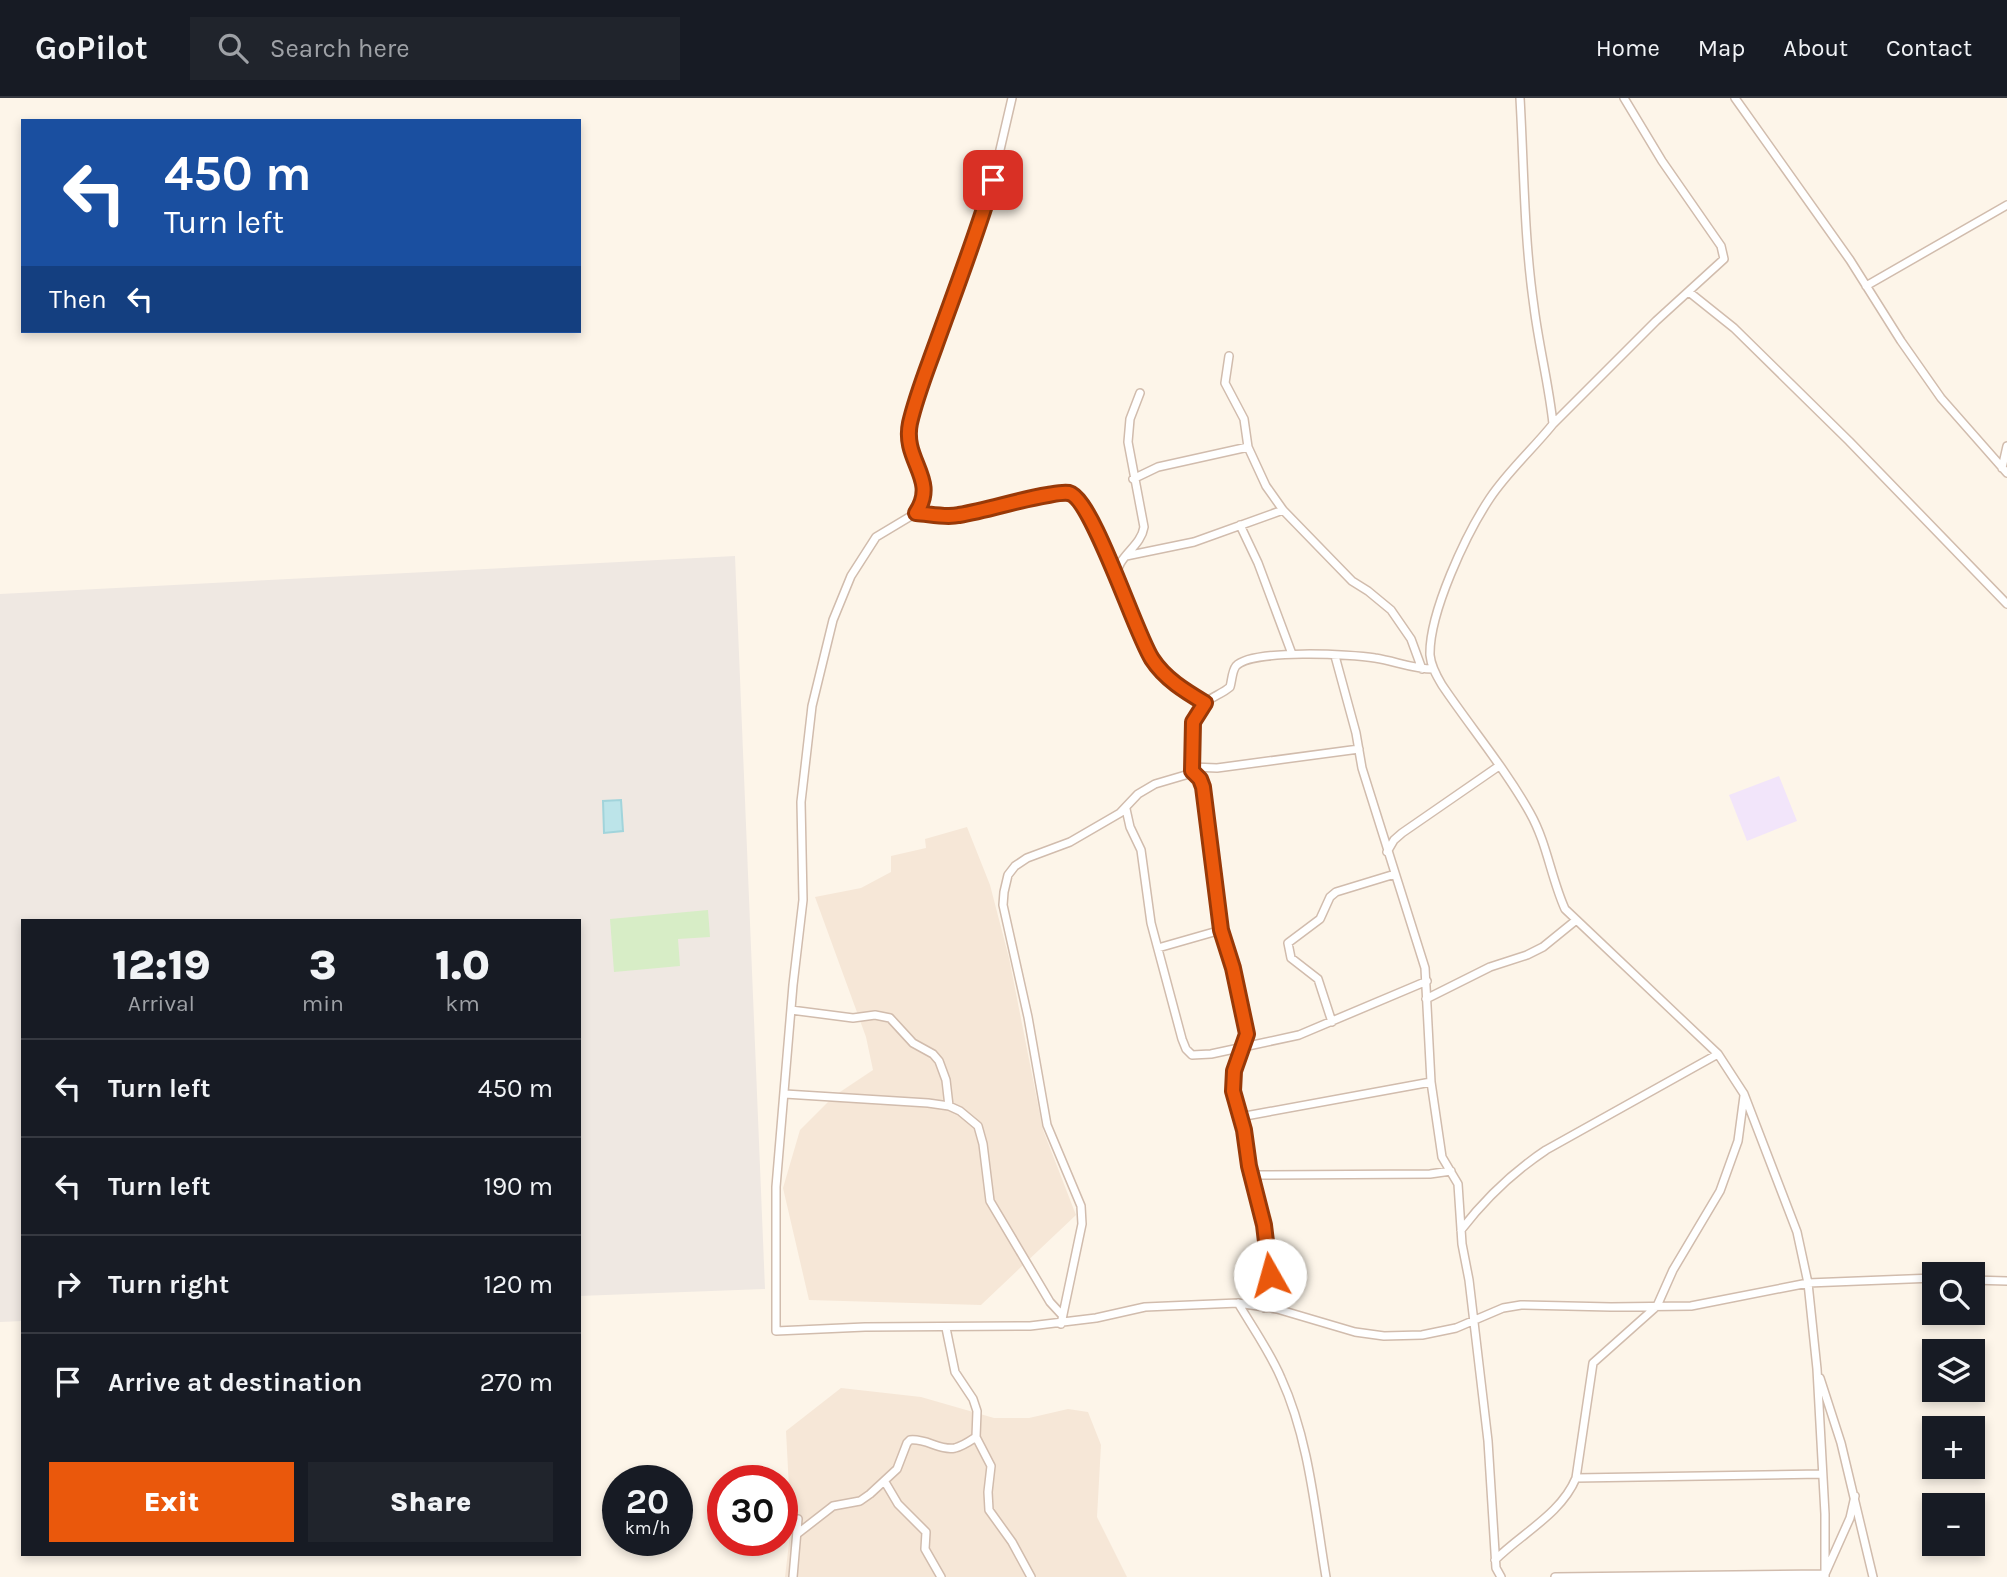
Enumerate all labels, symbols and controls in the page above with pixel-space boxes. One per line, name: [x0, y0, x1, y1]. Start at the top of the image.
search box: [190, 17, 680, 80]
text: GoPilot: [35, 29, 148, 67]
icon: search: [214, 29, 252, 67]
text: Search here: [270, 33, 410, 64]
text: Home: [1596, 34, 1660, 62]
text: Map: [1698, 34, 1745, 62]
text: About: [1783, 34, 1848, 62]
text: Contact: [1886, 34, 1972, 62]
text: 450 m: [164, 145, 312, 202]
icon: left: [49, 147, 140, 238]
pin: [963, 150, 1023, 210]
icon: arrive: [974, 161, 1012, 199]
text: Turn left: [164, 204, 284, 241]
icon: left: [121, 280, 159, 318]
text: Then: [49, 284, 107, 315]
text: 12:19: [112, 940, 211, 990]
text: 3: [309, 940, 337, 990]
text: 1.0: [435, 940, 490, 990]
text: Arrival: [128, 990, 195, 1017]
text: min: [302, 990, 344, 1017]
text: km: [445, 990, 480, 1017]
icon: left: [49, 1069, 87, 1107]
text: Turn left: [108, 1073, 210, 1104]
text: 450 m: [478, 1073, 553, 1104]
icon: left: [49, 1167, 87, 1205]
text: Turn left: [108, 1171, 210, 1202]
text: 190 m: [483, 1171, 553, 1202]
position arrow: [1233, 1238, 1307, 1312]
map controls: [1922, 1262, 1985, 1556]
button: search: [1922, 1262, 1985, 1325]
icon: right: [49, 1265, 87, 1303]
text: Turn right: [108, 1269, 229, 1300]
text: 120 m: [483, 1269, 553, 1300]
button: layers: [1922, 1339, 1985, 1402]
icon: arrive: [49, 1363, 87, 1401]
text: Arrive at destination: [108, 1367, 362, 1398]
text: 270 m: [480, 1367, 553, 1398]
button: +: [1922, 1416, 1985, 1479]
button: Exit: [49, 1462, 294, 1542]
button: Share: [308, 1462, 553, 1542]
speed limit sign: 30: [707, 1465, 798, 1556]
text: 20: [626, 1481, 669, 1522]
button: −: [1922, 1493, 1985, 1556]
text: km/h: [625, 1517, 670, 1539]

